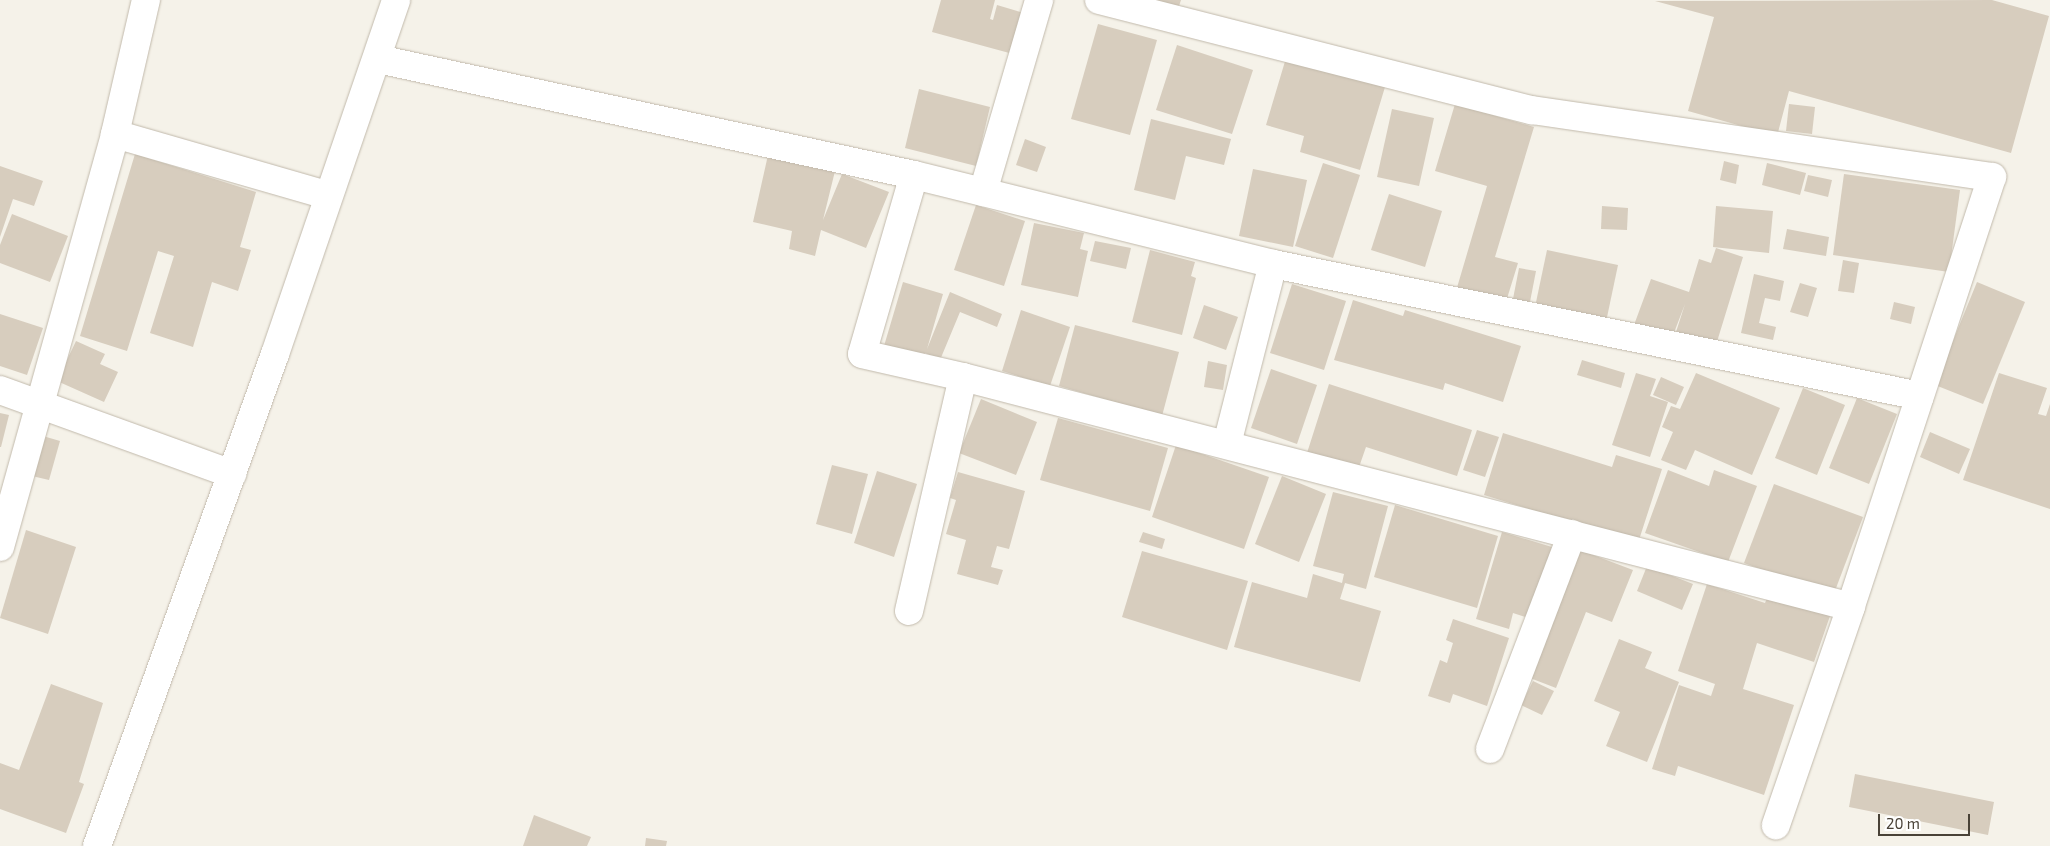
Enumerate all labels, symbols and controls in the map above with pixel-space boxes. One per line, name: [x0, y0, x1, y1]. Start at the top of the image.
scale bar: [1880, 804, 1972, 836]
text: 20 m: [1886, 814, 1920, 832]

